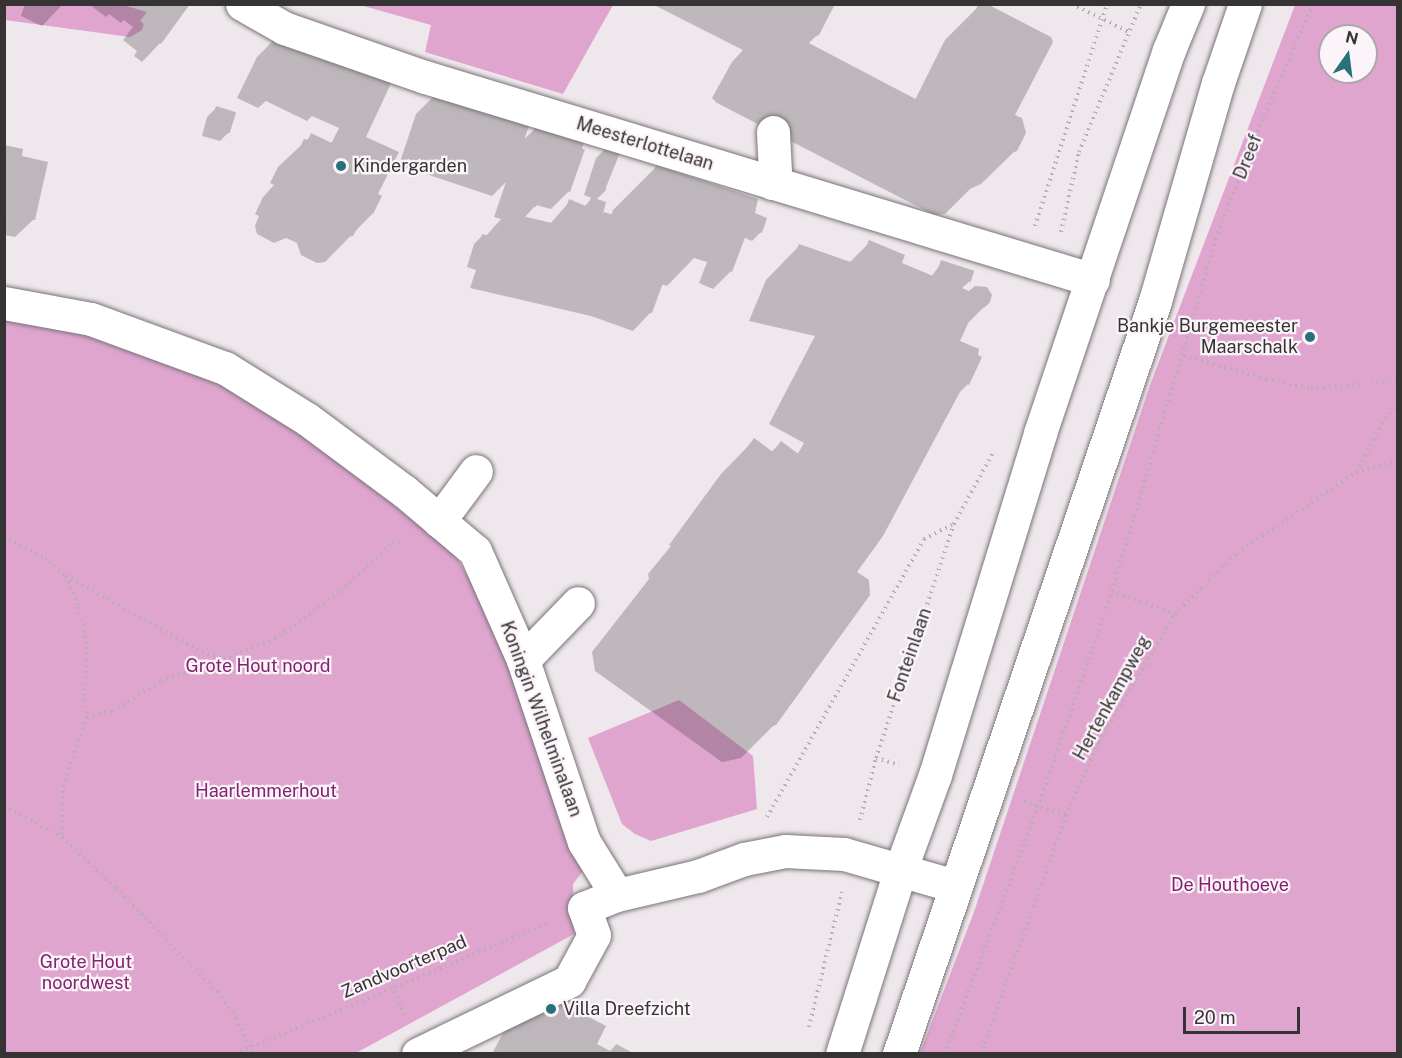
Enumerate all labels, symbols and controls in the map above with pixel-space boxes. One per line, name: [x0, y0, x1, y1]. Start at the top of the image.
north arrow: [1318, 24, 1378, 84]
text: N: [1344, 27, 1360, 49]
street label: Meesterlottelaan: [574, 113, 716, 175]
street label: Dreef: [1229, 131, 1267, 183]
place label: Kindergarden: [353, 155, 467, 177]
marker: Kindergarden: [334, 159, 348, 173]
place label: Bankje Burgemeester Maarschalk: [1117, 316, 1298, 358]
marker: Bankje Burgemeester Maarschalk: [1303, 330, 1317, 344]
street label: Fonteinlaan: [884, 605, 936, 705]
street label: Koningin Wilhelminalaan: [495, 618, 587, 820]
street label: Hertenkampweg: [1069, 632, 1155, 764]
park label: Grote Hout noord: [185, 655, 331, 677]
park label: Haarlemmerhout: [195, 780, 337, 802]
park label: De Houthoeve: [1171, 874, 1289, 896]
street label: Zandvoorterpad: [338, 931, 470, 1003]
park label: Grote Hout noordwest: [40, 952, 132, 994]
scale bar: [1186, 995, 1303, 1033]
place label: Villa Dreefzicht: [563, 998, 691, 1020]
marker: Villa Dreefzicht: [544, 1002, 558, 1016]
text: 20 m: [1194, 1007, 1236, 1028]

